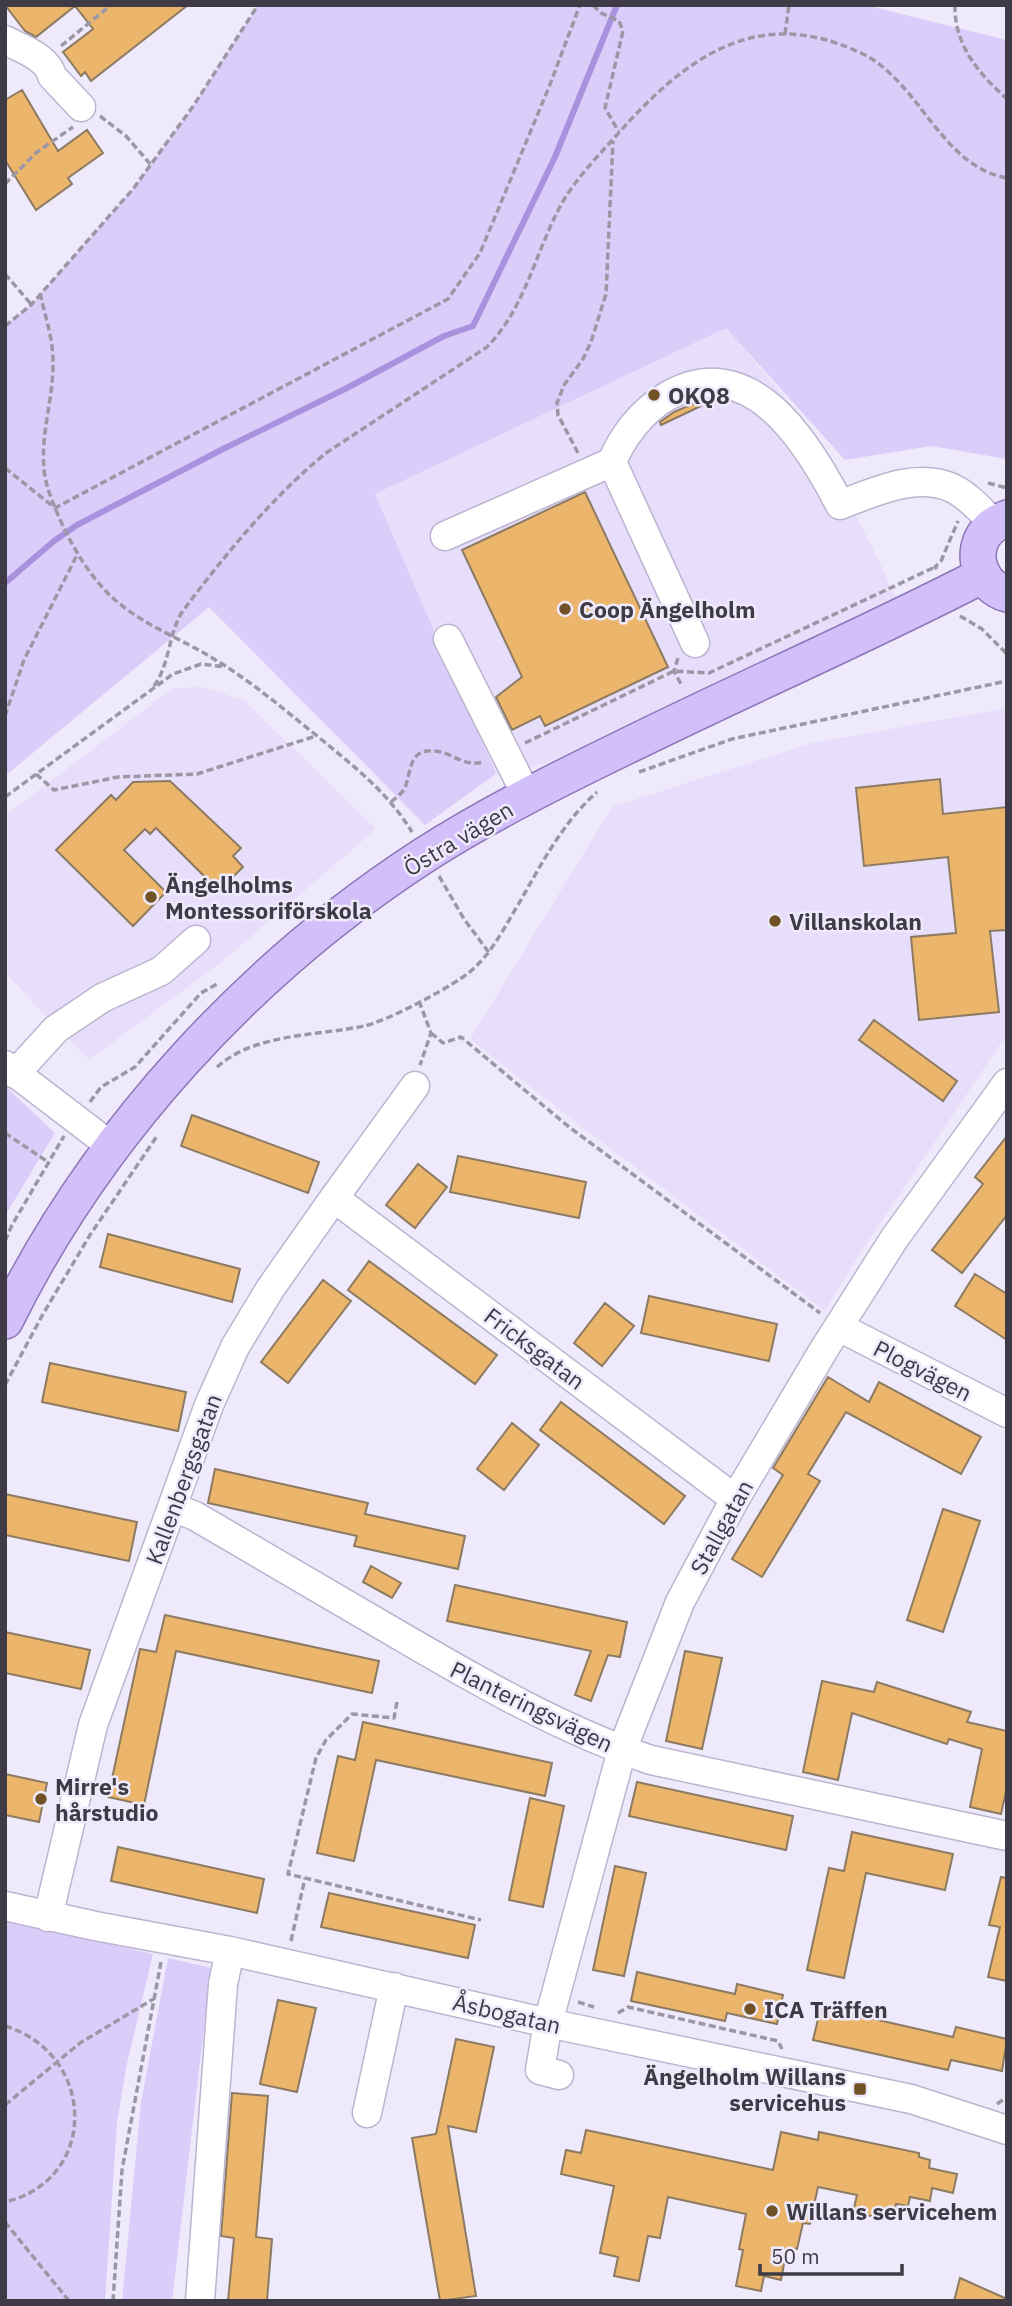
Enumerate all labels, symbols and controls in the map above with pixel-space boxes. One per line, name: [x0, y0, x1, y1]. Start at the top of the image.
place label: OKQ8: [668, 380, 730, 410]
marker: OKQ8: [646, 387, 662, 403]
place label: Coop Ängelholm: [579, 594, 755, 624]
marker: Coop Ängelholm: [557, 601, 573, 617]
street label: Östra vägen: [398, 794, 518, 882]
place label: Ängelholms Montessoriförskola: [165, 869, 372, 925]
marker: Ängelholms Montessoriförskola: [143, 889, 159, 905]
place label: Villanskolan: [789, 906, 922, 936]
marker: Villanskolan: [767, 913, 783, 929]
street label: Fricksgatan: [479, 1300, 591, 1396]
street label: Plogvägen: [869, 1333, 977, 1407]
street label: Kallenbergsgatan: [138, 1390, 228, 1568]
street label: Stallgatan: [683, 1474, 759, 1580]
street label: Planteringsvägen: [446, 1654, 618, 1758]
place label: Mirre's hårstudio: [55, 1771, 159, 1827]
marker: Mirre's hårstudio: [33, 1791, 49, 1807]
street label: Åsbogatan: [450, 1986, 564, 2040]
place label: ICA Träffen: [764, 1994, 888, 2024]
marker: ICA Träffen: [742, 2001, 758, 2017]
place label: Ängelholm Willans servicehus: [643, 2061, 846, 2117]
marker: Ängelholm Willans servicehus: [852, 2081, 868, 2097]
place label: Willans servicehem: [786, 2196, 997, 2226]
marker: Willans servicehem: [764, 2203, 780, 2219]
scale bar: [760, 2232, 902, 2276]
text: 50 m: [771, 2242, 820, 2270]

